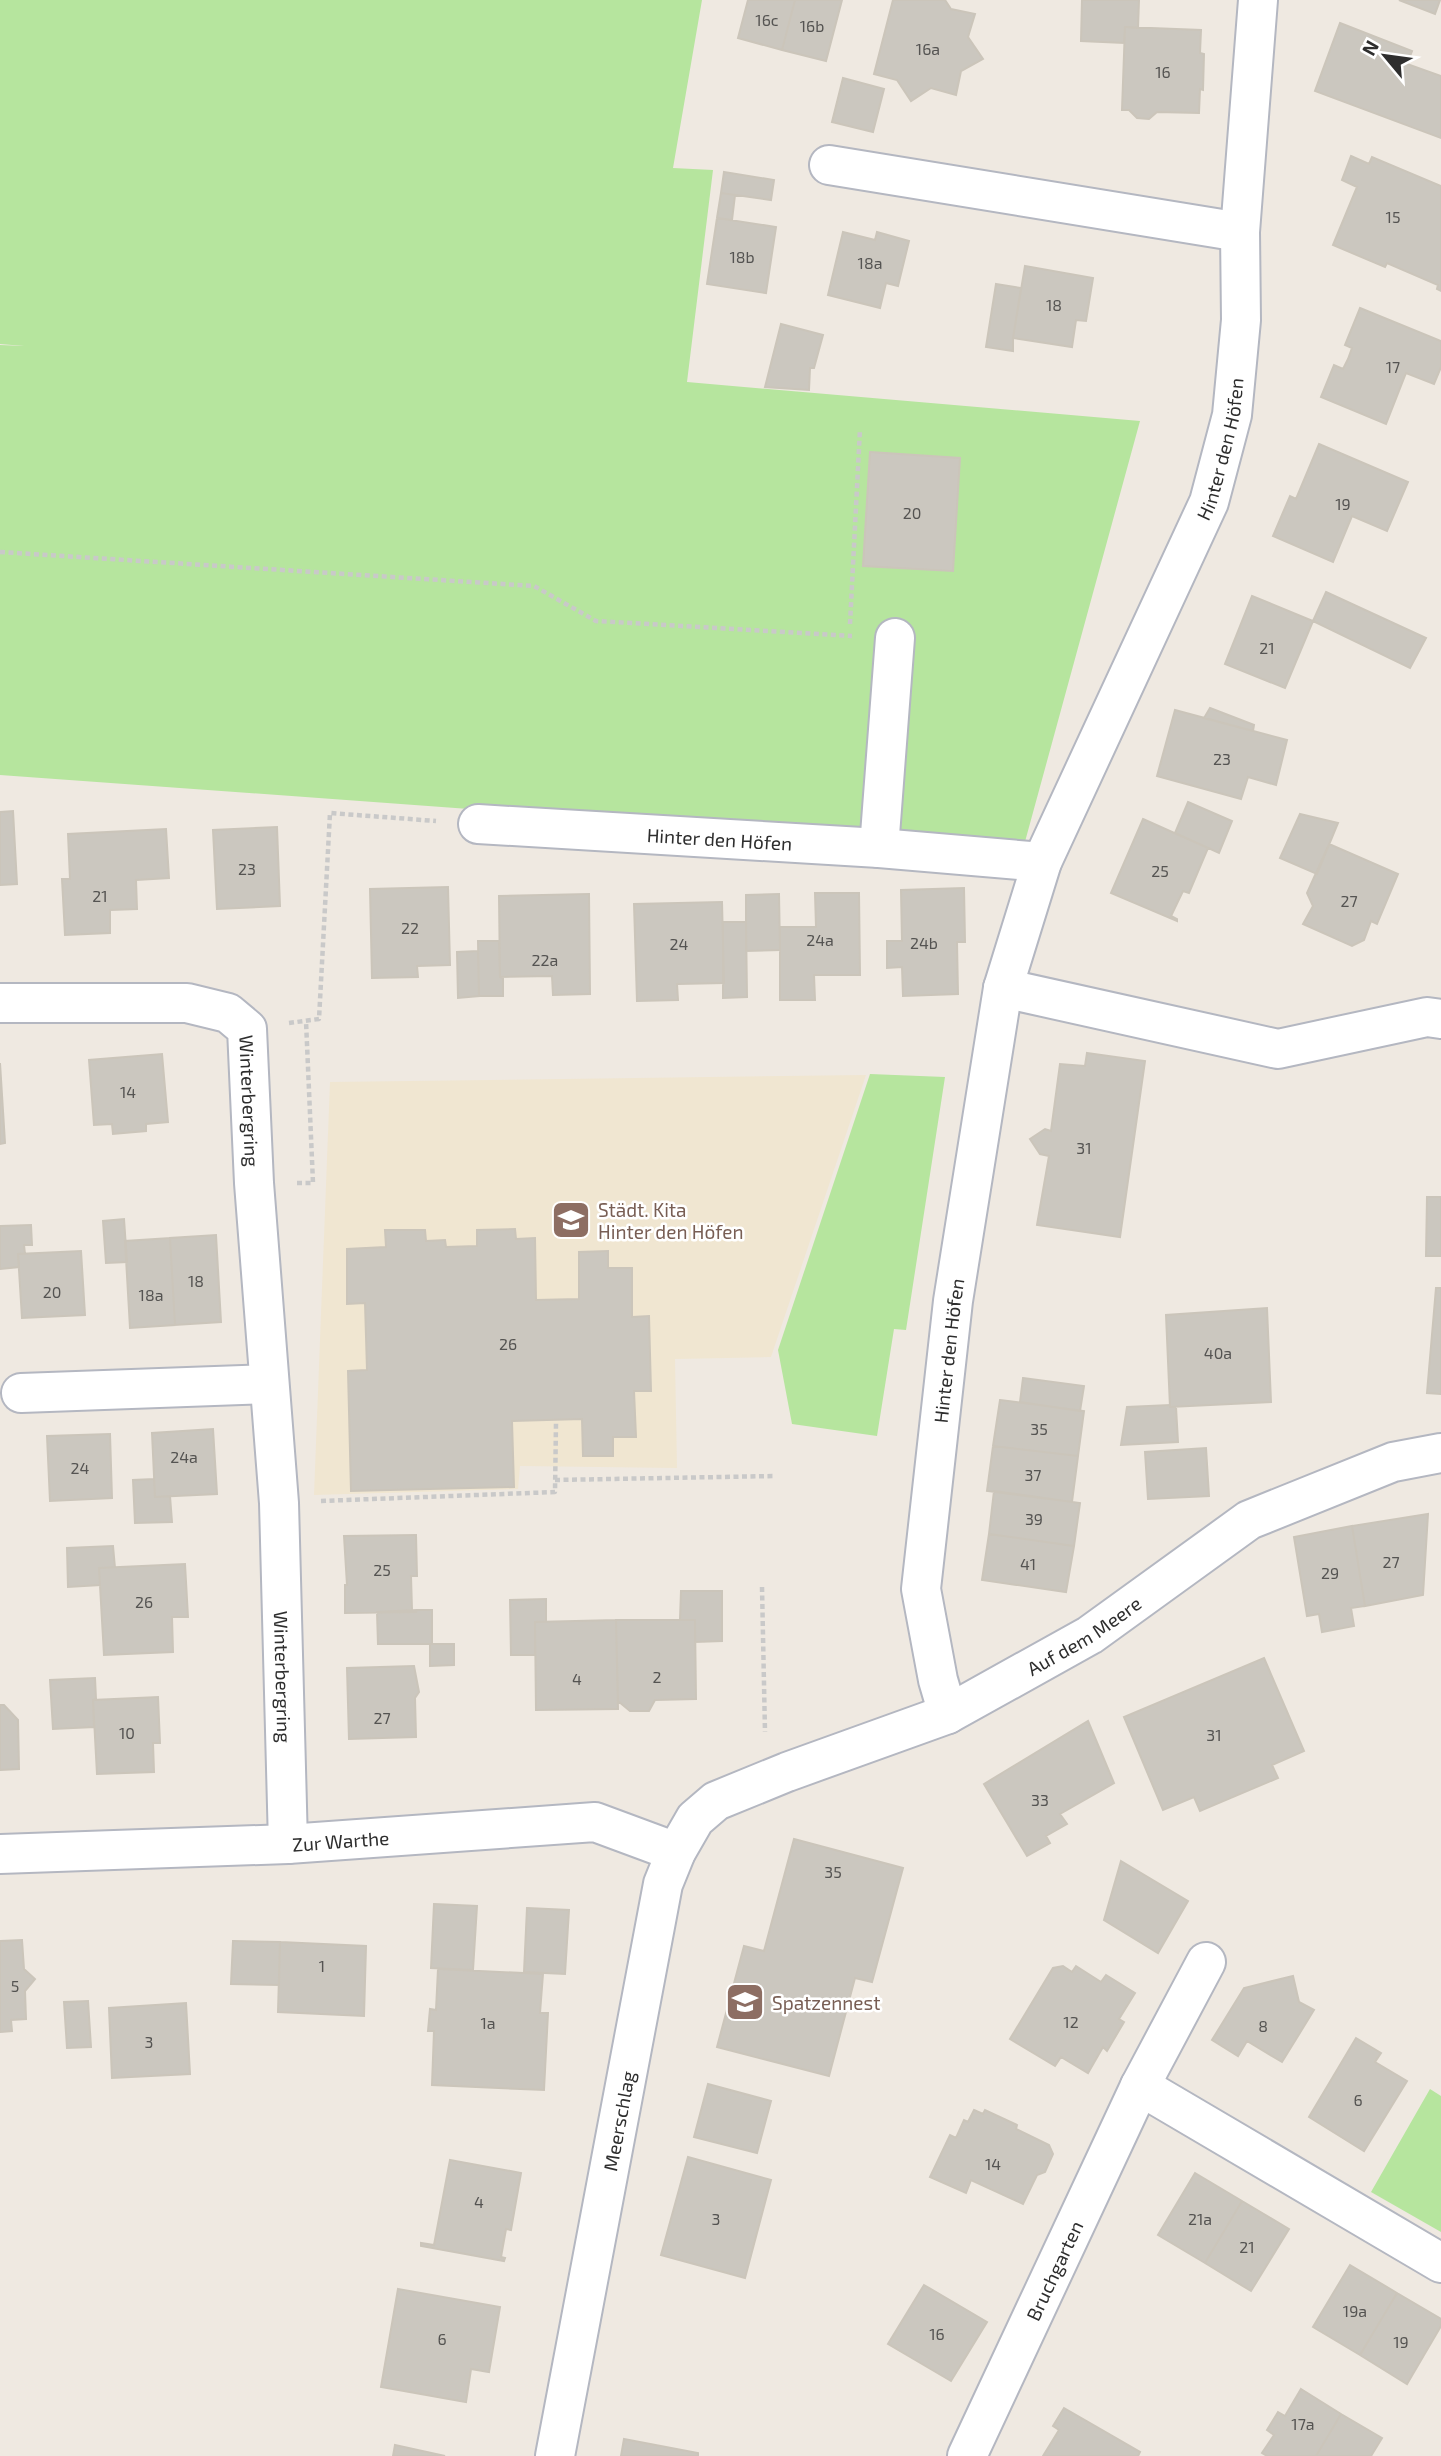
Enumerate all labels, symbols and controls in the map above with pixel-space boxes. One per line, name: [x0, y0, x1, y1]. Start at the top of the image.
house number: 16c: [755, 10, 779, 29]
house number: 16b: [800, 16, 824, 35]
north arrow: [1350, 21, 1420, 91]
text: N: [1356, 36, 1383, 59]
house number: 16a: [916, 39, 940, 58]
house number: 16: [1155, 62, 1171, 81]
house number: 15: [1386, 207, 1400, 226]
house number: 18b: [729, 247, 755, 266]
house number: 18a: [858, 253, 882, 272]
house number: 18: [1046, 295, 1062, 314]
house number: 17: [1386, 357, 1400, 376]
street label: Hinter den Höfen: [1191, 377, 1247, 523]
house number: 19: [1335, 494, 1351, 513]
house number: 20: [903, 503, 921, 522]
house number: 21: [1259, 638, 1275, 657]
house number: 23: [1213, 749, 1231, 768]
street label: Hinter den Höfen: [646, 823, 793, 854]
house number: 23: [238, 859, 256, 878]
house number: 25: [1151, 861, 1169, 880]
house number: 21: [92, 886, 108, 905]
house number: 27: [1340, 891, 1358, 910]
house number: 22: [401, 918, 419, 937]
house number: 24a: [806, 930, 834, 949]
house number: 24b: [910, 933, 938, 952]
house number: 24: [670, 934, 689, 953]
house number: 22a: [532, 950, 558, 969]
street label: Winterbergring: [236, 1034, 265, 1168]
house number: 14: [120, 1082, 136, 1101]
house number: 31: [1076, 1138, 1092, 1157]
place label: Städt. Kita Hinter den Höfen: [598, 1198, 743, 1243]
school or university icon: Städt. Kita Hinter den Höfen: [550, 1199, 592, 1241]
house number: 18: [188, 1271, 204, 1290]
street label: Hinter den Höfen: [928, 1276, 968, 1424]
house number: 20: [43, 1282, 61, 1301]
house number: 18a: [139, 1285, 163, 1304]
house number: 26: [499, 1334, 517, 1353]
house number: 40a: [1204, 1343, 1232, 1362]
house number: 35: [1030, 1419, 1048, 1438]
house number: 24a: [170, 1447, 198, 1466]
house number: 24: [71, 1458, 90, 1477]
house number: 37: [1024, 1465, 1042, 1484]
house number: 39: [1025, 1509, 1043, 1528]
house number: 27: [1382, 1552, 1400, 1571]
house number: 41: [1020, 1554, 1036, 1573]
house number: 25: [373, 1560, 391, 1579]
house number: 29: [1321, 1563, 1339, 1582]
street label: Auf dem Meere: [1022, 1591, 1145, 1680]
house number: 26: [135, 1592, 153, 1611]
street label: Winterbergring: [270, 1610, 297, 1743]
house number: 2: [653, 1667, 662, 1686]
house number: 4: [572, 1669, 582, 1688]
house number: 27: [373, 1708, 391, 1727]
house number: 10: [119, 1723, 135, 1742]
house number: 31: [1206, 1725, 1222, 1744]
house number: 33: [1031, 1790, 1049, 1809]
street label: Zur Warthe: [291, 1825, 390, 1855]
house number: 35: [824, 1862, 842, 1881]
house number: 1: [319, 1956, 325, 1975]
house number: 5: [11, 1976, 19, 1995]
school or university icon: Spatzennest: [724, 1981, 766, 2023]
place label: Spatzennest: [772, 1991, 880, 2014]
house number: 12: [1063, 2012, 1079, 2031]
house number: 1a: [480, 2013, 496, 2032]
house number: 8: [1258, 2016, 1268, 2035]
house number: 3: [145, 2032, 153, 2051]
street label: Meerschlag: [598, 2069, 639, 2173]
house number: 6: [1353, 2090, 1363, 2109]
house number: 14: [985, 2154, 1001, 2173]
house number: 4: [474, 2192, 484, 2211]
house number: 3: [712, 2209, 720, 2228]
house number: 21a: [1188, 2209, 1212, 2228]
street label: Bruchgarten: [1021, 2217, 1087, 2324]
house number: 21: [1239, 2237, 1255, 2256]
house number: 19a: [1343, 2301, 1367, 2320]
house number: 16: [929, 2324, 945, 2343]
house number: 6: [437, 2329, 447, 2348]
house number: 19: [1393, 2332, 1409, 2351]
house number: 17a: [1291, 2414, 1315, 2433]

